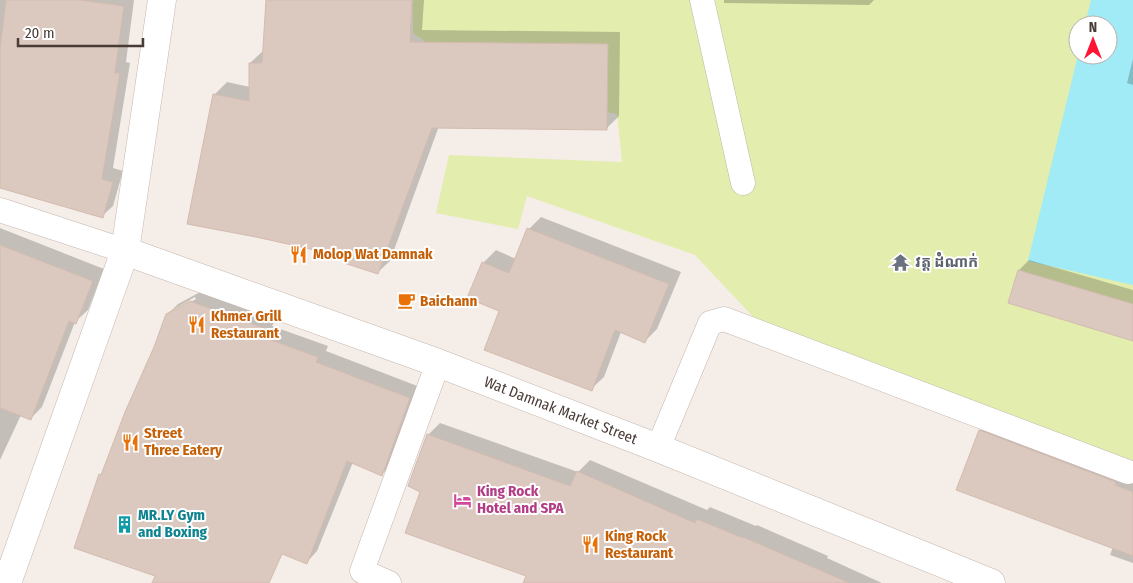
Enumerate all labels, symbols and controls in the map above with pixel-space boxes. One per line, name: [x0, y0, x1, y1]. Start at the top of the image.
scale bar: [18, 15, 142, 47]
north arrow: [1068, 15, 1118, 65]
text: N: [1089, 19, 1097, 36]
text: 20 m: [25, 24, 55, 42]
restaurant icon: Molop Wat Damnak: [289, 244, 309, 264]
place label: Molop Wat Damnak: [313, 245, 433, 263]
place label: វត្ត ដំំណាក់: [915, 251, 978, 271]
temple icon: វត្ត ដំំណាក់: [891, 252, 911, 272]
cafe icon: Baichann: [396, 291, 416, 311]
place label: Baichann: [420, 292, 477, 310]
place label: Khmer Grill Restaurant: [211, 307, 283, 342]
restaurant icon: Khmer Grill Restaurant: [187, 315, 207, 335]
street label: Wat Damnak Market Street: [482, 373, 640, 448]
place label: Street Three Eatery: [144, 424, 223, 459]
restaurant icon: Street Three Eatery: [120, 432, 140, 452]
place label: King Rock Hotel and SPA: [477, 482, 565, 517]
hotel icon: King Rock Hotel and SPA: [453, 490, 473, 510]
place label: MR.LY Gym and Boxing: [138, 506, 208, 541]
building icon: MR.LY Gym and Boxing: [114, 514, 134, 534]
place label: King Rock Restaurant: [605, 527, 674, 562]
restaurant icon: King Rock Restaurant: [581, 535, 601, 555]

